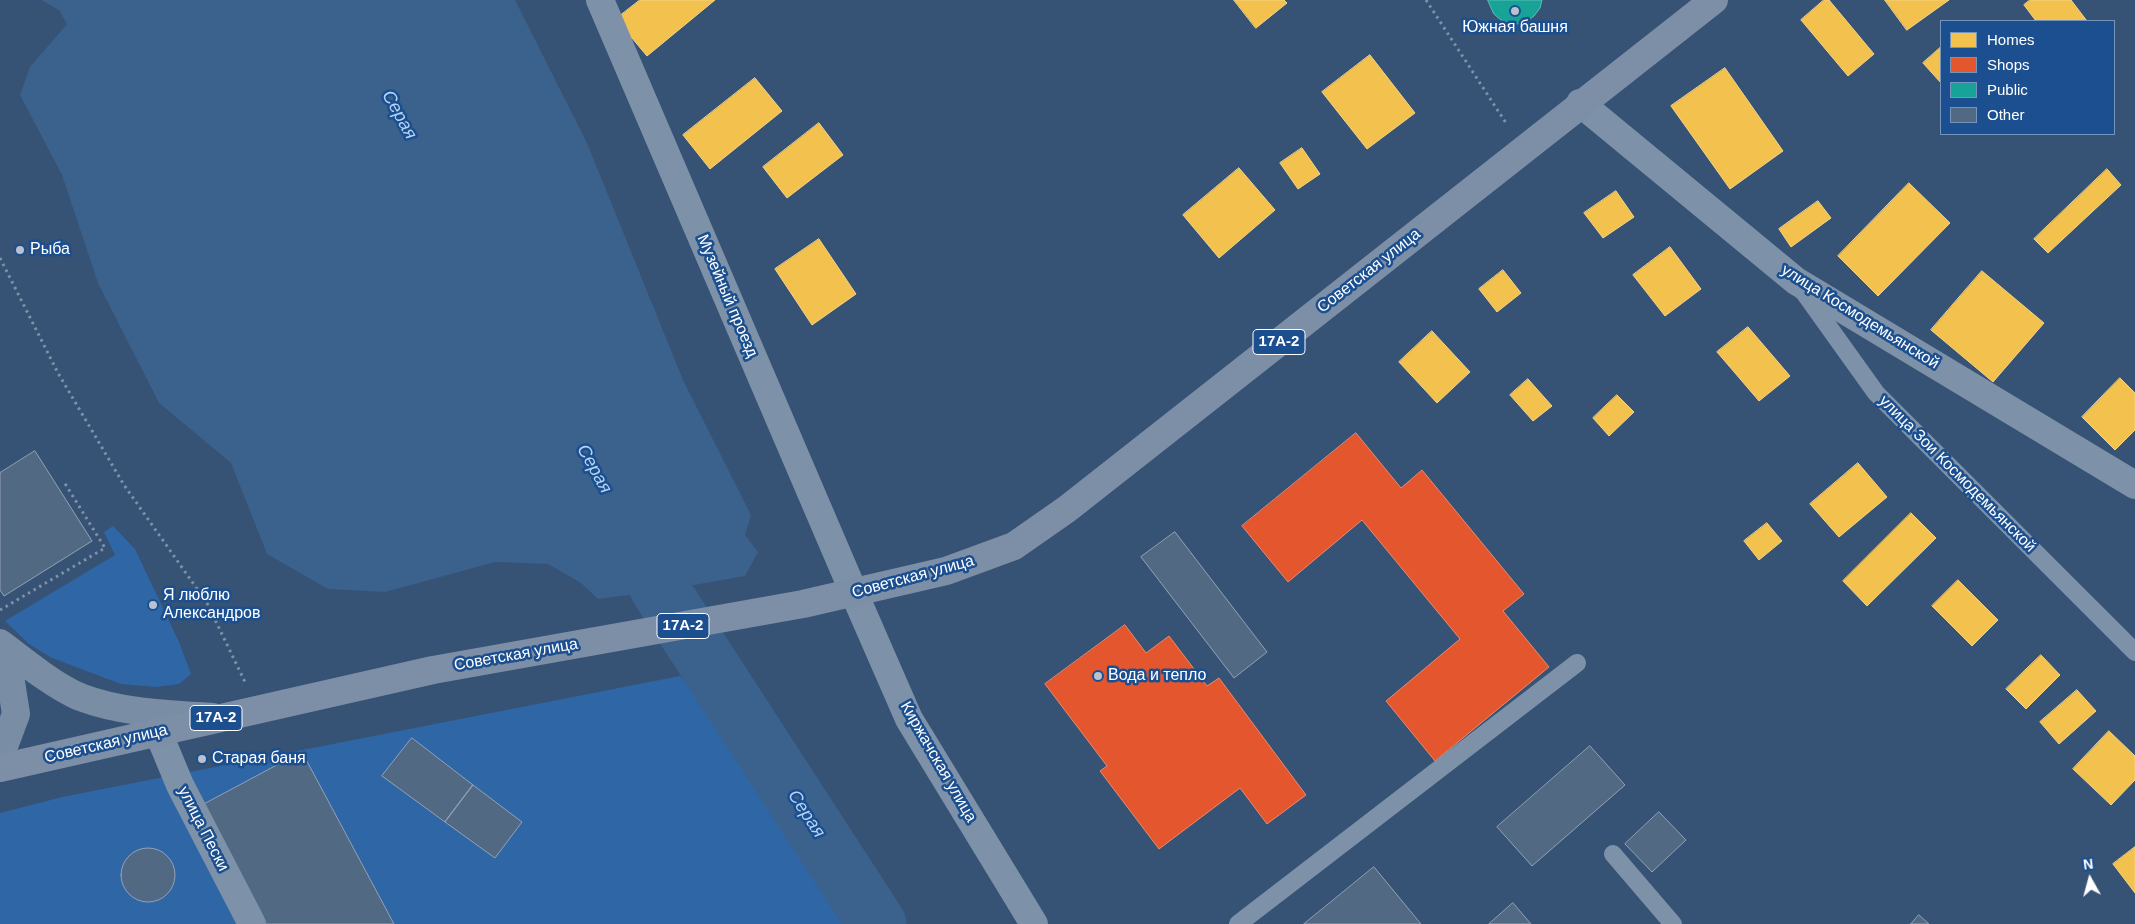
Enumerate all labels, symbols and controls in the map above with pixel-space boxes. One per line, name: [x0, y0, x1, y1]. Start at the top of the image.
marker: Южная башня: [1509, 5, 1521, 17]
place label: Южная башня: [1462, 18, 1568, 38]
legend: [1940, 20, 2115, 135]
text: Homes: [1987, 31, 2035, 48]
text: Shops: [1987, 56, 2030, 73]
text: Public: [1987, 81, 2028, 98]
water label: Серая: [377, 87, 421, 143]
text: Other: [1987, 106, 2025, 123]
street label: Советская улица: [1314, 225, 1424, 317]
street label: Музейный проезд: [692, 232, 762, 360]
place label: Рыба: [30, 240, 70, 260]
marker: Рыба: [14, 244, 26, 256]
street label: улица Космодемьянской: [1778, 261, 1942, 373]
road number: 17А-2: [1253, 330, 1305, 354]
street label: улица Зои Космодемьянской: [1874, 391, 2040, 557]
water label: Серая: [572, 441, 616, 497]
street label: Советская улица: [850, 551, 976, 603]
place label: Я люблю Александров: [163, 586, 260, 624]
marker: Я люблю Александров: [147, 599, 159, 611]
road number: 17А-2: [657, 614, 709, 638]
street label: Советская улица: [452, 635, 580, 675]
place label: Вода и тепло: [1108, 666, 1206, 686]
marker: Вода и тепло: [1092, 670, 1104, 682]
street label: Киржачская улица: [896, 698, 980, 826]
road number: 17А-2: [190, 706, 242, 730]
street label: Советская улица: [43, 721, 169, 767]
place label: Старая баня: [212, 749, 306, 769]
marker: Старая баня: [196, 753, 208, 765]
street label: улица Пески: [173, 783, 233, 875]
water label: Серая: [783, 786, 829, 842]
north arrow: [2065, 854, 2115, 904]
text: N: [2082, 856, 2094, 873]

